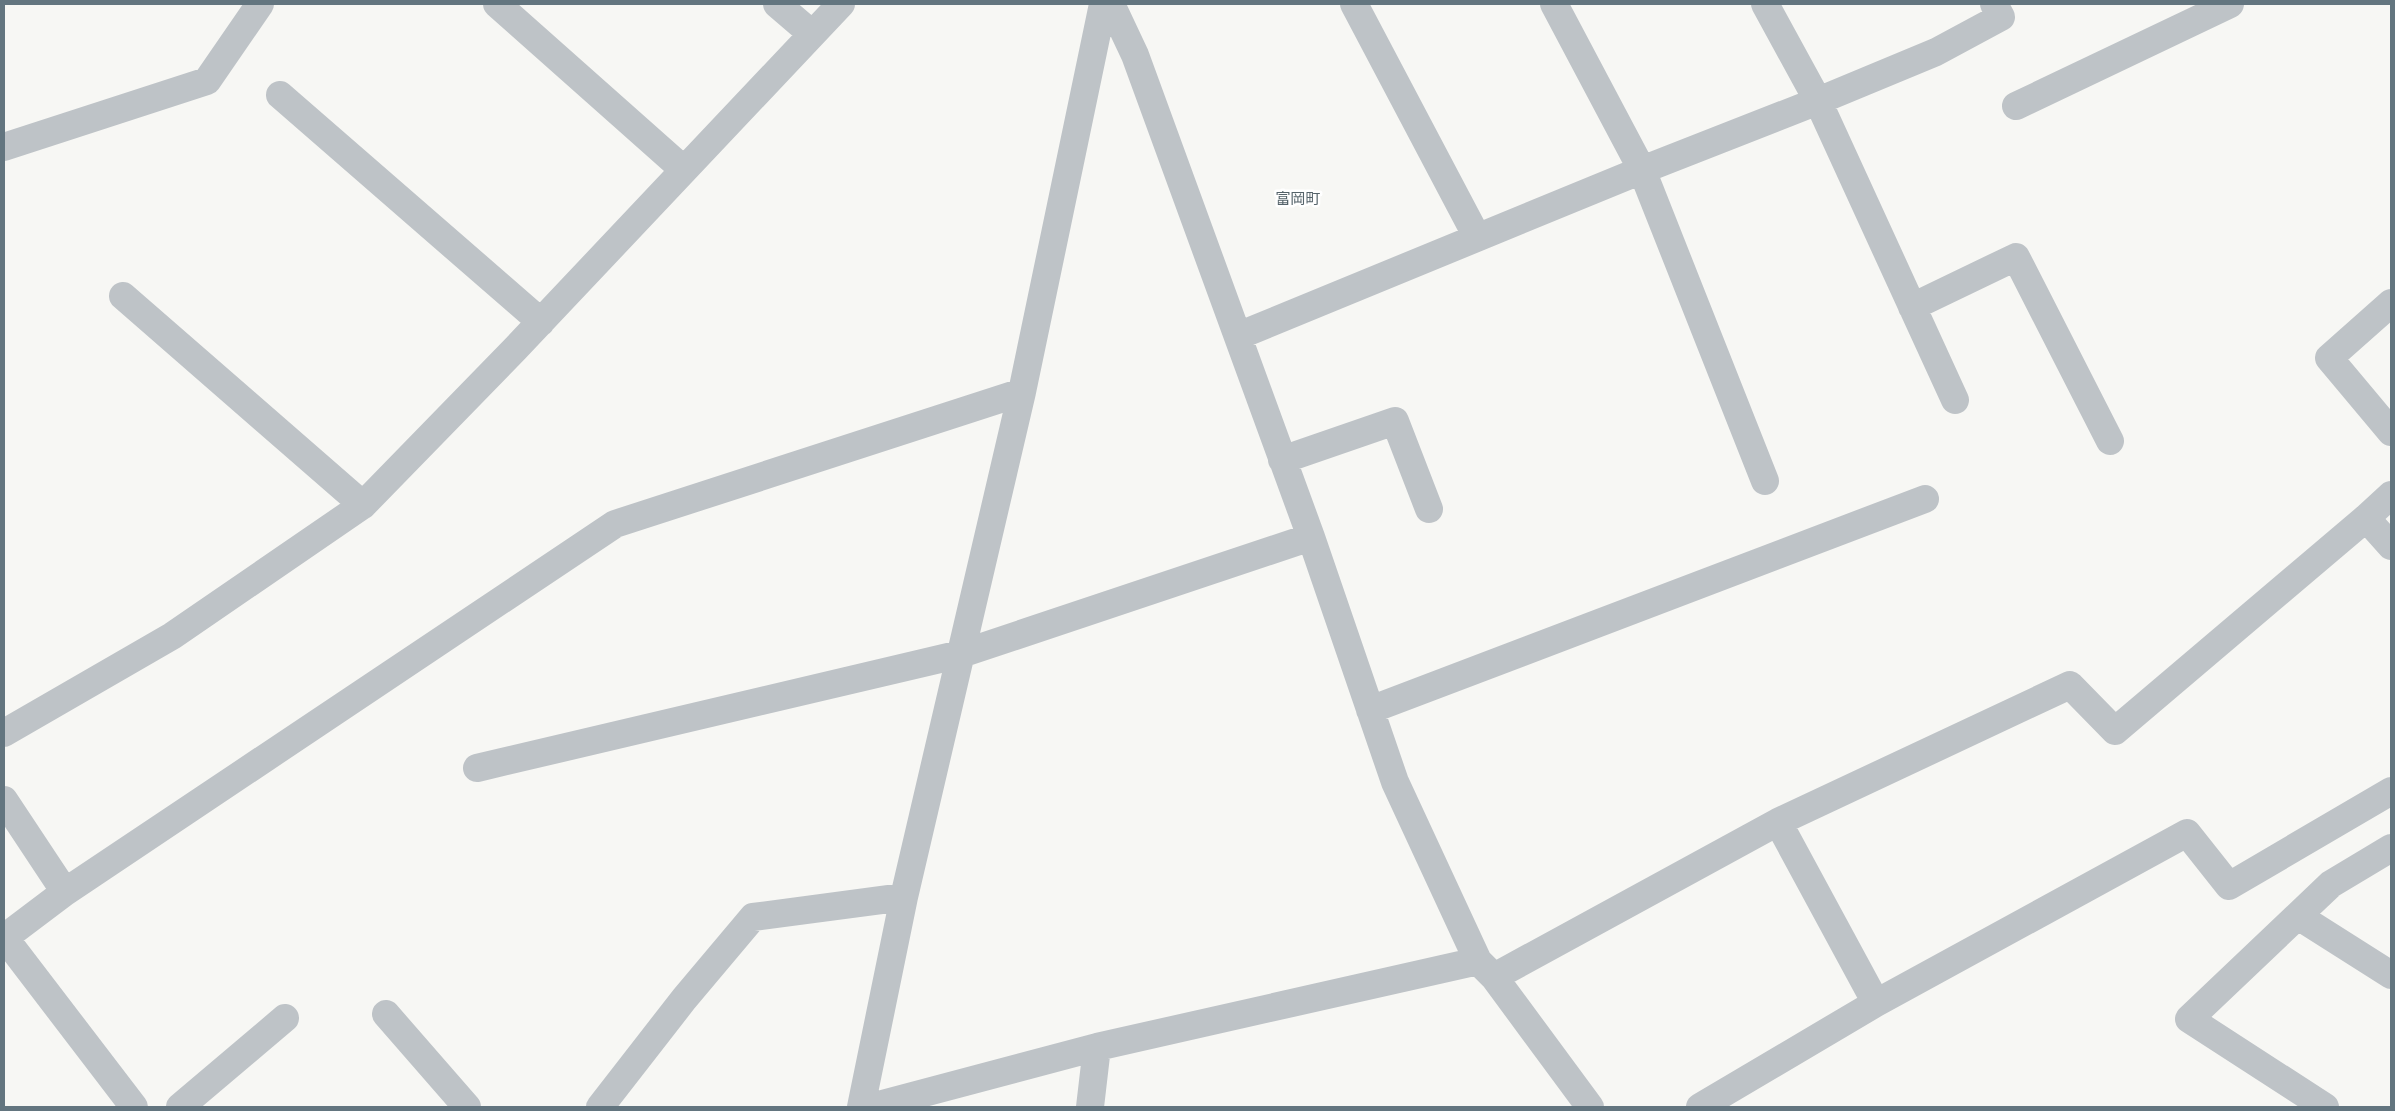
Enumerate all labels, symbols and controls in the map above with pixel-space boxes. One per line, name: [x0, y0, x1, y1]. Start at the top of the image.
district label: 富岡町: [1275, 190, 1321, 208]

